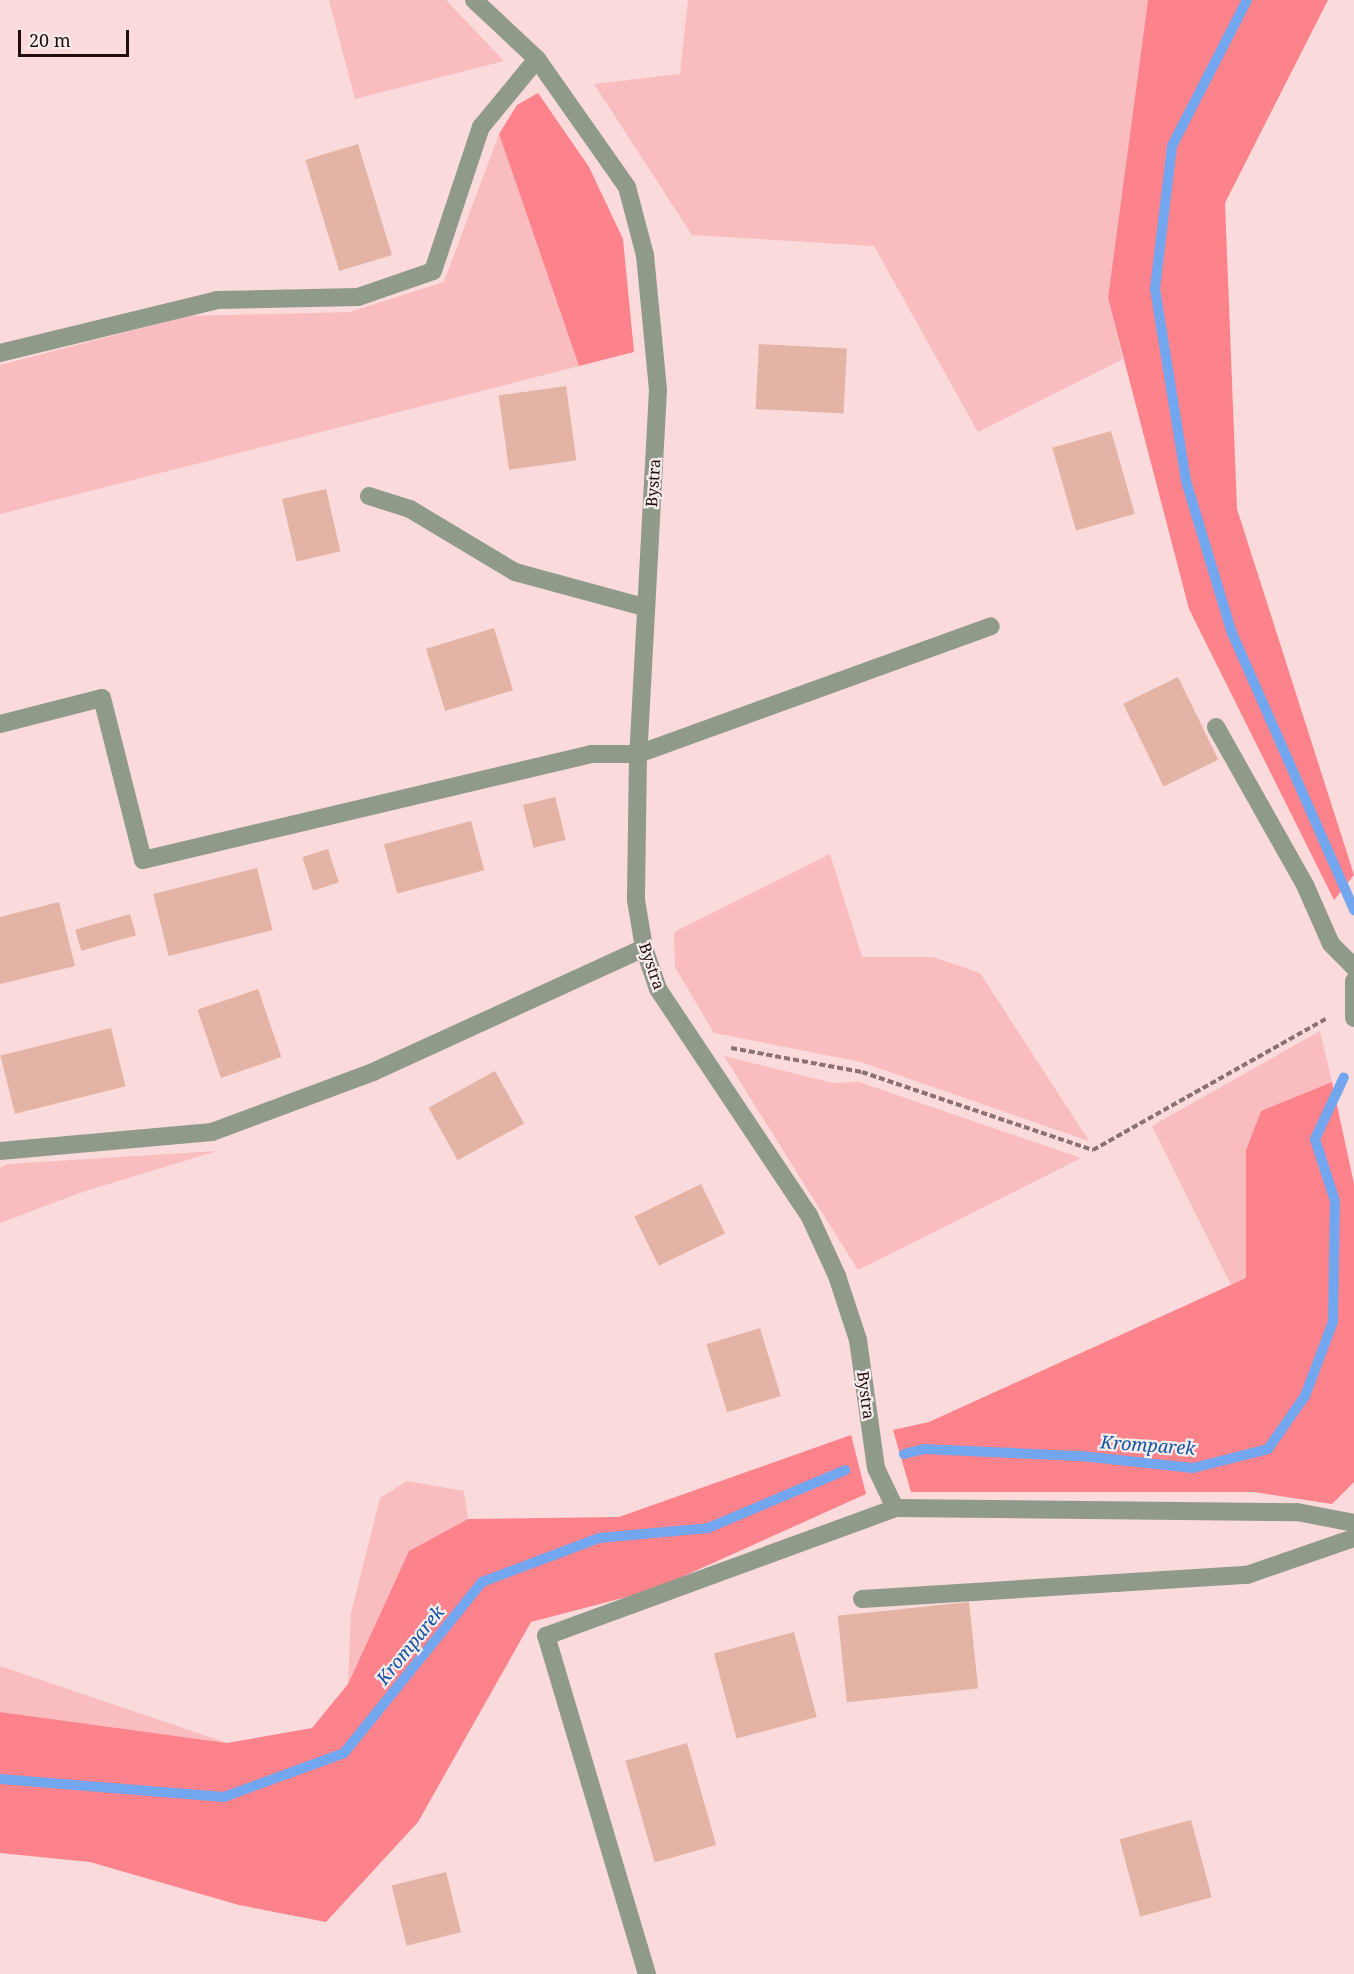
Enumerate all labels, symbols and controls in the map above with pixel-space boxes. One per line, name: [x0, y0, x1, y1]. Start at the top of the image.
scale bar: [21, 18, 132, 56]
text: 20 m: [29, 28, 71, 52]
street label: Bystra: [642, 458, 664, 508]
street label: Bystra: [635, 940, 669, 992]
street label: Bystra: [853, 1370, 879, 1420]
water label: Kromparek: [1100, 1431, 1196, 1459]
water label: Kromparek: [372, 1601, 448, 1689]

